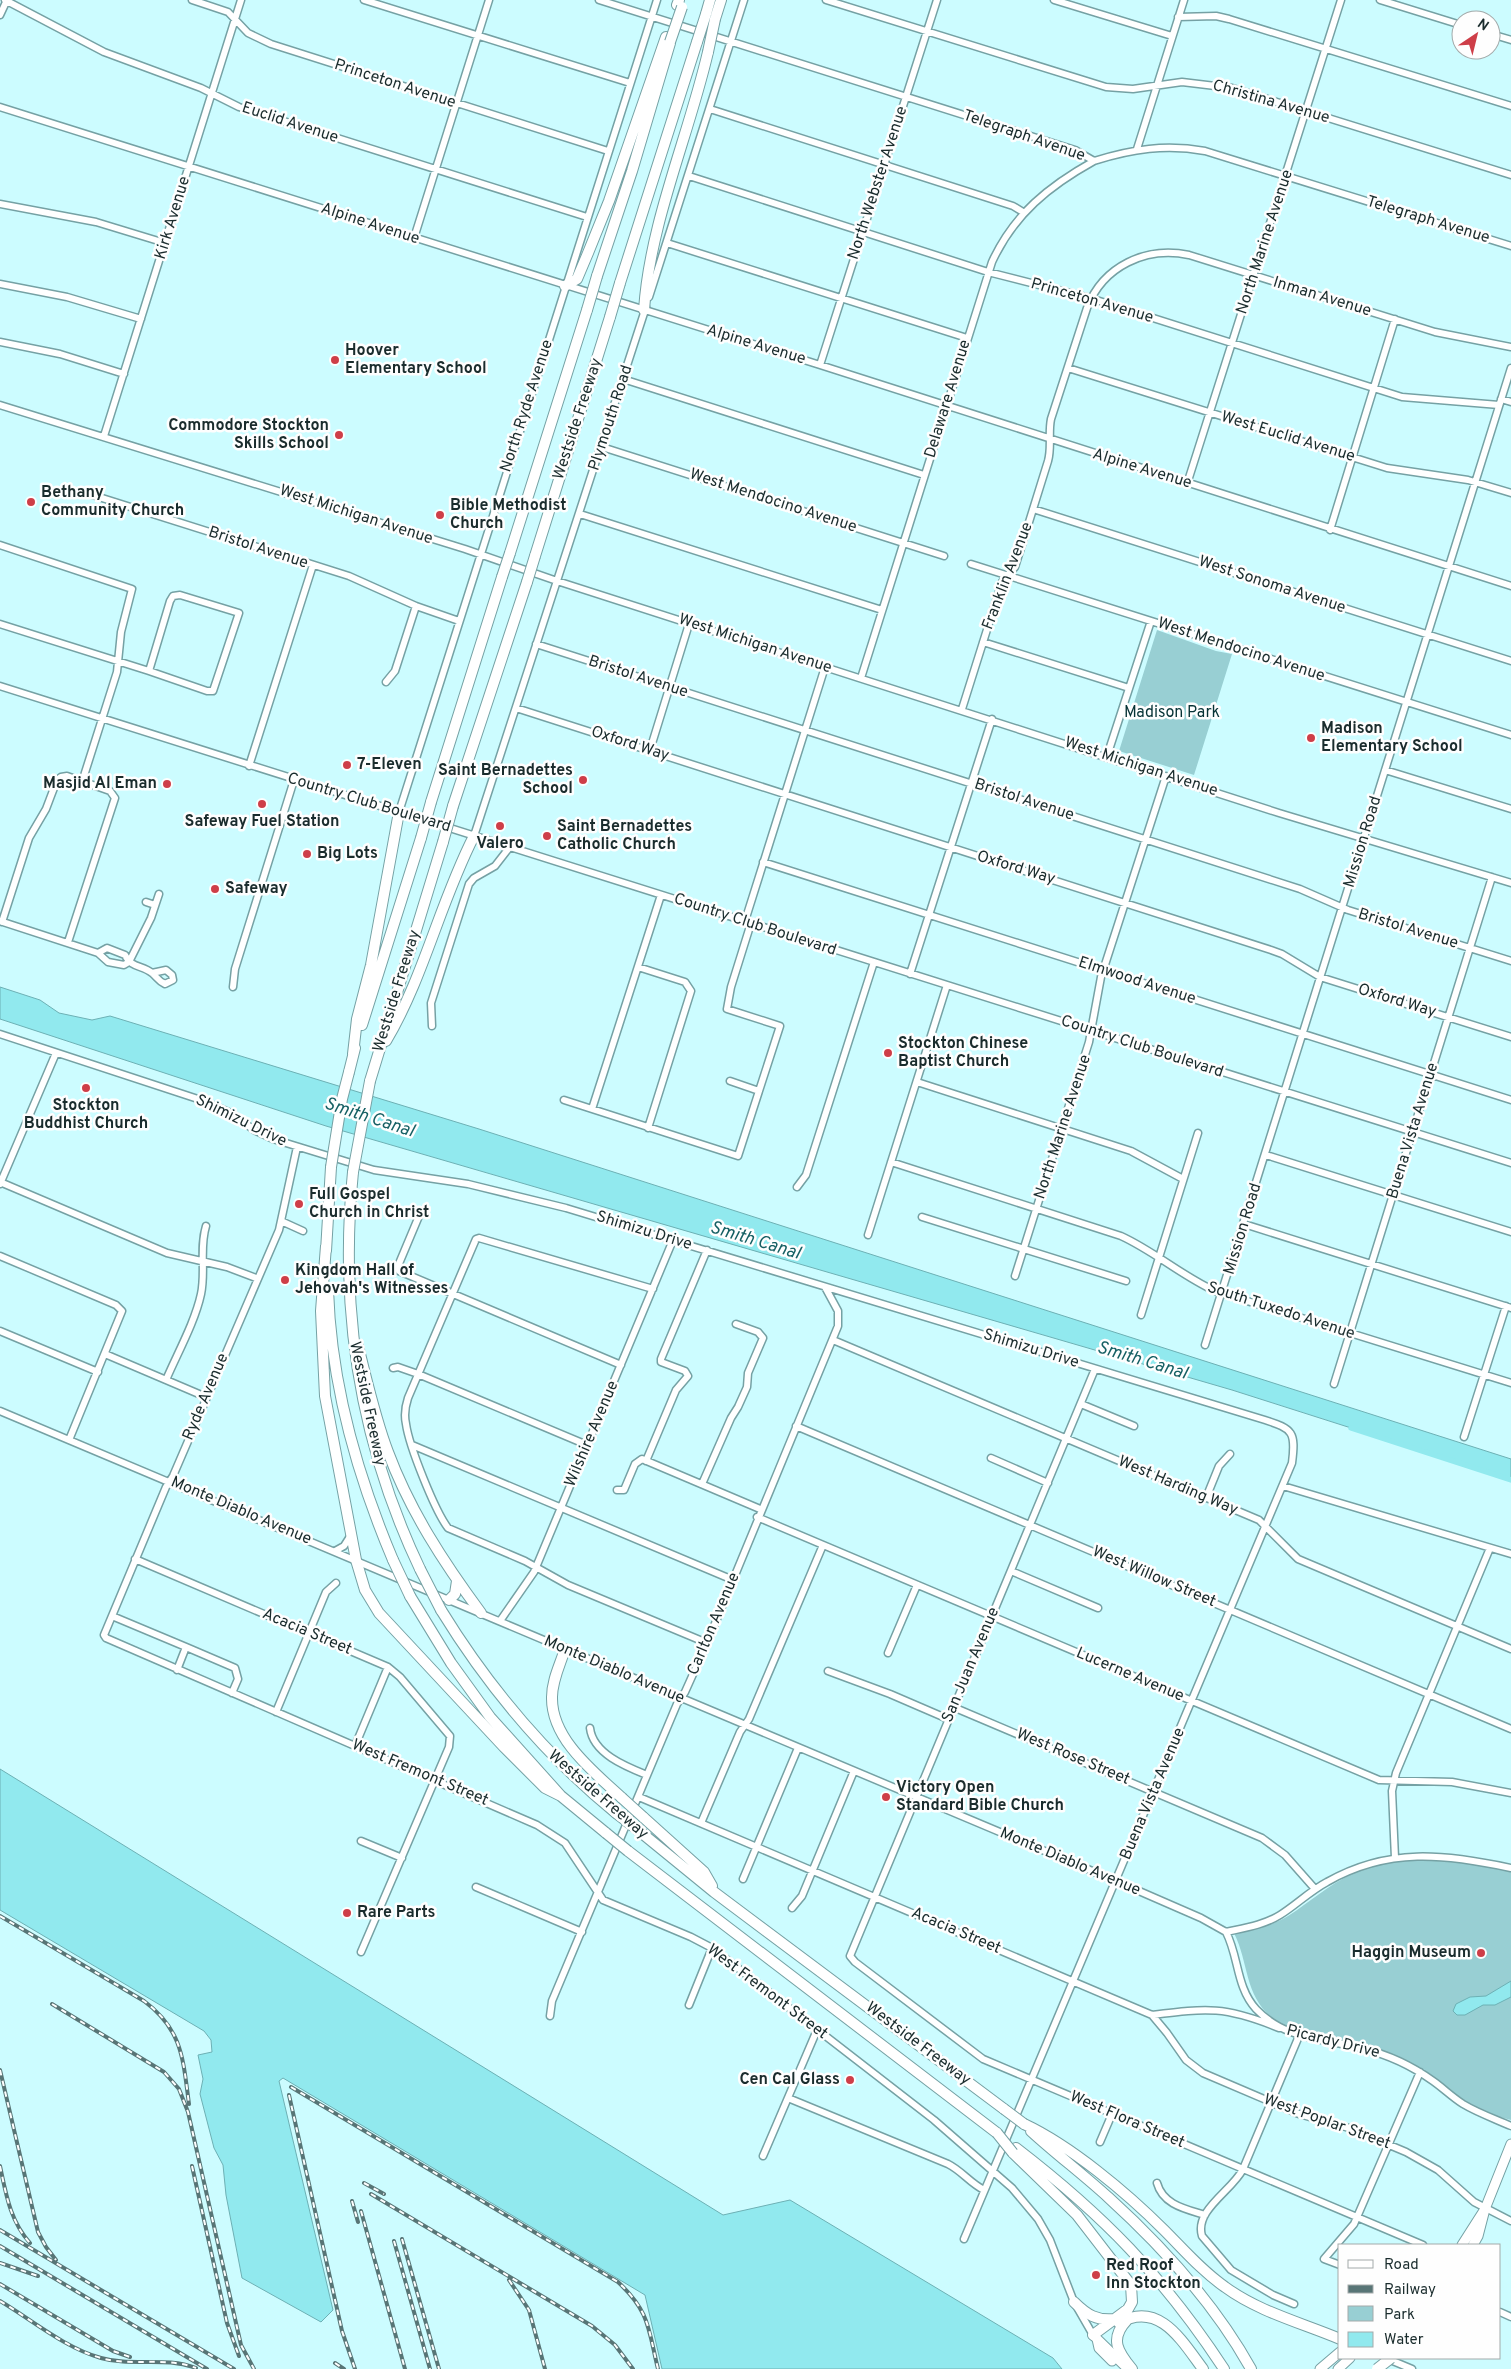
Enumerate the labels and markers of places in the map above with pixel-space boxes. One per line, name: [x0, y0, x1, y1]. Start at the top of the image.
place label: Hoover Elementary School: [345, 341, 487, 379]
marker: Hoover Elementary School: [329, 354, 341, 366]
place label: Commodore Stockton Skills School: [168, 416, 329, 454]
marker: Commodore Stockton Skills School: [333, 429, 345, 441]
place label: Bethany Community Church: [41, 483, 184, 521]
marker: Bethany Community Church: [25, 496, 37, 508]
place label: Bible Methodist Church: [450, 496, 567, 534]
marker: Bible Methodist Church: [434, 509, 446, 521]
place label: Madison Elementary School: [1321, 719, 1463, 757]
marker: Madison Elementary School: [1305, 732, 1317, 744]
place label: 7-Eleven: [357, 755, 422, 775]
marker: 7-Eleven: [341, 759, 353, 771]
place label: Saint Bernadettes School: [438, 761, 573, 799]
place label: Masjid Al Eman: [43, 774, 157, 794]
marker: Saint Bernadettes School: [577, 774, 589, 786]
marker: Masjid Al Eman: [161, 778, 173, 790]
marker: Safeway Fuel Station: [256, 798, 268, 810]
place label: Safeway Fuel Station: [185, 812, 339, 832]
place label: Saint Bernadettes Catholic Church: [557, 817, 692, 855]
marker: Valero: [494, 820, 506, 832]
marker: Saint Bernadettes Catholic Church: [541, 830, 553, 842]
place label: Valero: [476, 834, 524, 854]
place label: Big Lots: [317, 844, 378, 864]
marker: Big Lots: [301, 848, 313, 860]
place label: Safeway: [225, 879, 288, 899]
marker: Safeway: [209, 883, 221, 895]
place label: Stockton Chinese Baptist Church: [898, 1034, 1028, 1072]
marker: Stockton Chinese Baptist Church: [882, 1047, 894, 1059]
marker: Stockton Buddhist Church: [80, 1082, 92, 1094]
place label: Stockton Buddhist Church: [24, 1096, 148, 1134]
place label: Full Gospel Church in Christ: [309, 1185, 429, 1223]
marker: Full Gospel Church in Christ: [293, 1198, 305, 1210]
place label: Kingdom Hall of Jehovah's Witnesses: [295, 1261, 448, 1299]
marker: Kingdom Hall of Jehovah's Witnesses: [279, 1274, 291, 1286]
place label: Victory Open Standard Bible Church: [896, 1778, 1064, 1816]
marker: Victory Open Standard Bible Church: [880, 1791, 892, 1803]
place label: Rare Parts: [357, 1903, 436, 1923]
marker: Rare Parts: [341, 1907, 353, 1919]
place label: Haggin Museum: [1352, 1943, 1471, 1963]
marker: Haggin Museum: [1475, 1947, 1487, 1959]
place label: Cen Cal Glass: [739, 2070, 840, 2090]
marker: Cen Cal Glass: [844, 2074, 856, 2086]
place label: Red Roof Inn Stockton: [1106, 2256, 1201, 2294]
marker: Red Roof Inn Stockton: [1090, 2269, 1102, 2281]

